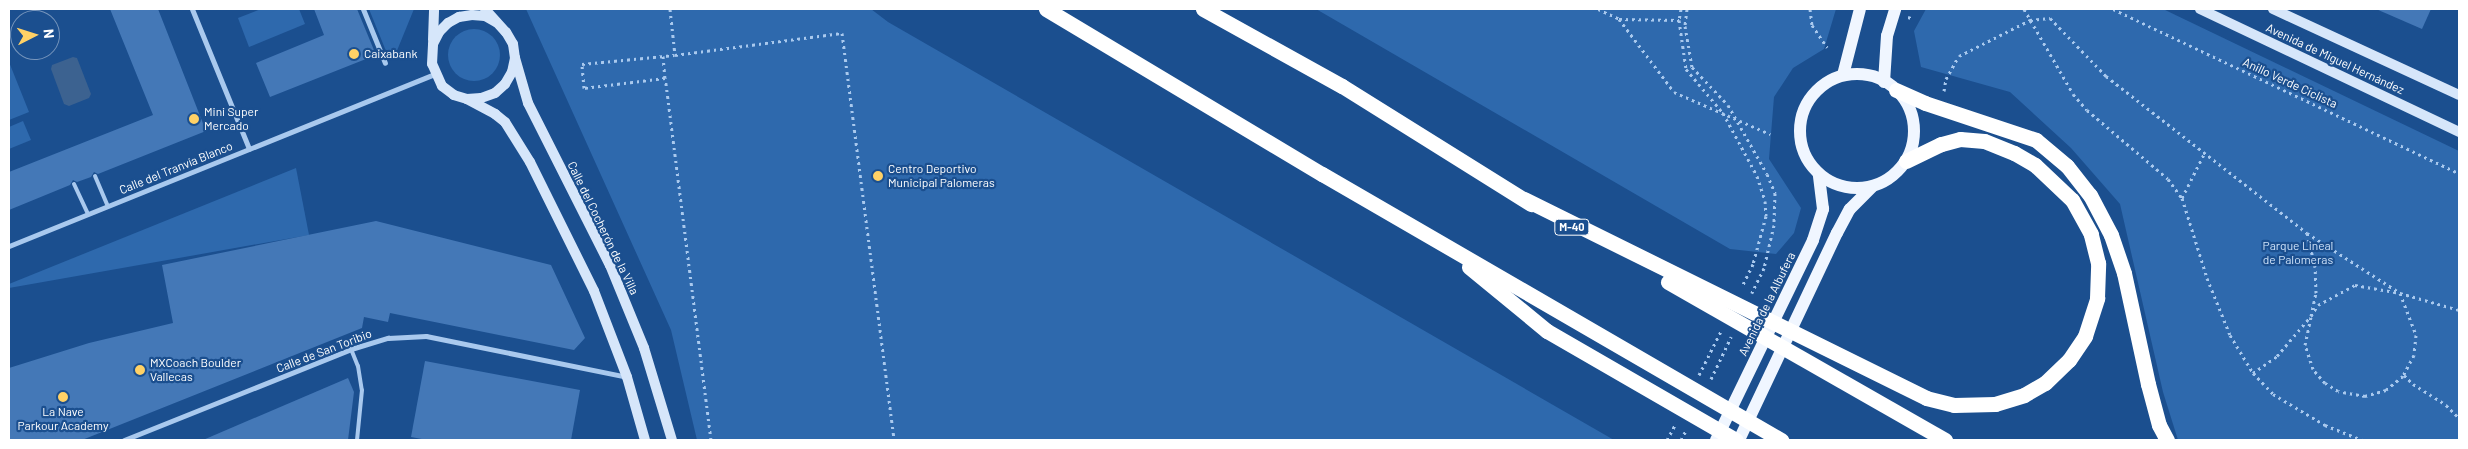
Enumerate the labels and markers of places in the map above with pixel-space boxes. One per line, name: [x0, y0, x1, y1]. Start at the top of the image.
place label: Caixabank: [364, 47, 417, 61]
marker: Caixabank: [348, 48, 360, 60]
place label: Mini Super Mercado: [204, 105, 258, 133]
marker: Mini Super Mercado: [188, 113, 200, 125]
place label: Centro Deportivo Municipal Palomeras: [888, 162, 995, 190]
marker: Centro Deportivo Municipal Palomeras: [872, 170, 884, 182]
place label: MXCoach Boulder Vallecas: [150, 356, 241, 384]
marker: MXCoach Boulder Vallecas: [134, 364, 146, 376]
marker: La Nave Parkour Academy: [57, 391, 69, 403]
place label: La Nave Parkour Academy: [18, 405, 108, 433]

